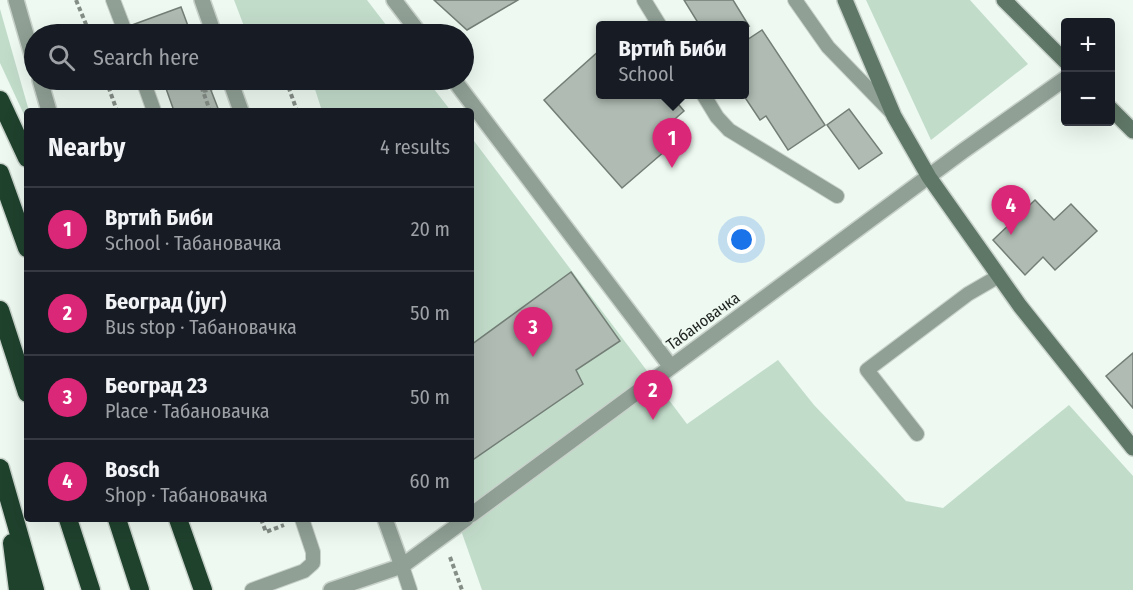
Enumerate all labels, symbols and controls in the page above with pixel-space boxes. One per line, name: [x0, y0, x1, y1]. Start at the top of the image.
map controls: [1061, 18, 1115, 126]
button: +: [1061, 18, 1115, 72]
popup: [596, 21, 749, 99]
search box: [24, 24, 474, 90]
text: Вртић Биби: [618, 35, 727, 62]
icon: search: [45, 41, 78, 74]
text: Search here: [93, 44, 199, 71]
text: School: [618, 62, 674, 86]
button: −: [1061, 72, 1115, 126]
pin: 1: [652, 118, 692, 168]
text: Nearby: [48, 132, 125, 163]
text: 4 results: [380, 135, 450, 159]
pin: 4: [992, 186, 1030, 235]
text: Вртић Биби: [105, 204, 213, 231]
text: 1: [63, 217, 72, 241]
text: 20 m: [411, 217, 450, 241]
your location: [727, 225, 756, 254]
text: School · Табановачка: [105, 231, 282, 255]
text: Београд (југ): [105, 288, 226, 315]
street label: Табановачка: [663, 288, 744, 354]
text: 2: [63, 301, 72, 325]
text: 50 m: [410, 301, 450, 325]
pin: 3: [514, 308, 552, 357]
text: Bus stop · Табановачка: [105, 315, 297, 339]
pin: 2: [634, 370, 672, 420]
text: Београд 23: [105, 372, 208, 399]
text: 3: [63, 385, 72, 409]
text: 50 m: [410, 385, 450, 409]
text: Place · Табановачка: [105, 399, 270, 423]
text: Bosch: [105, 456, 160, 483]
text: 4: [62, 469, 73, 493]
text: 60 m: [410, 469, 450, 493]
text: Shop · Табановачка: [105, 483, 268, 507]

